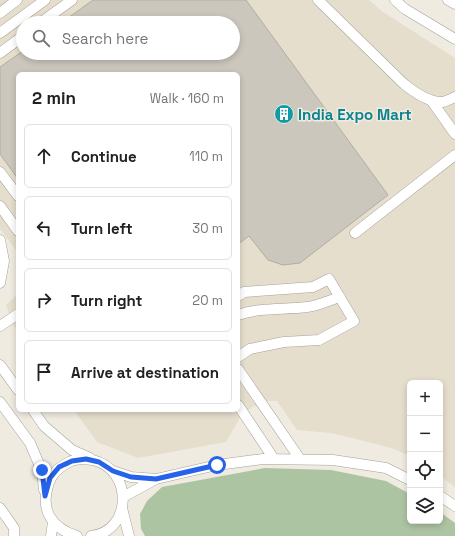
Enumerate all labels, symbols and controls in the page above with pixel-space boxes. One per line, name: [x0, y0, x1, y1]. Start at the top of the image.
search box: [16, 16, 240, 60]
icon: search: [30, 27, 52, 49]
text: Search here: [62, 29, 148, 48]
text: 2 min: [32, 87, 76, 109]
text: Walk · 160 m: [150, 90, 224, 107]
building icon: India Expo Mart: [273, 103, 295, 125]
place label: India Expo Mart: [298, 105, 412, 124]
icon: ahead: [33, 145, 55, 167]
text: Continue: [71, 147, 137, 166]
text: 110 m: [189, 148, 223, 165]
icon: left: [33, 217, 55, 239]
text: Turn left: [71, 219, 133, 238]
text: 30 m: [192, 220, 223, 237]
icon: right: [33, 289, 55, 311]
text: Turn right: [71, 291, 142, 310]
text: 20 m: [192, 292, 223, 309]
icon: arrive: [33, 361, 55, 383]
text: Arrive at destination: [71, 363, 219, 382]
map controls: [407, 380, 443, 524]
button: +: [407, 380, 443, 416]
button: −: [407, 416, 443, 452]
button: locate: [407, 452, 443, 488]
route start: [208, 456, 226, 474]
route end: [33, 461, 51, 479]
button: layers: [407, 488, 443, 524]

